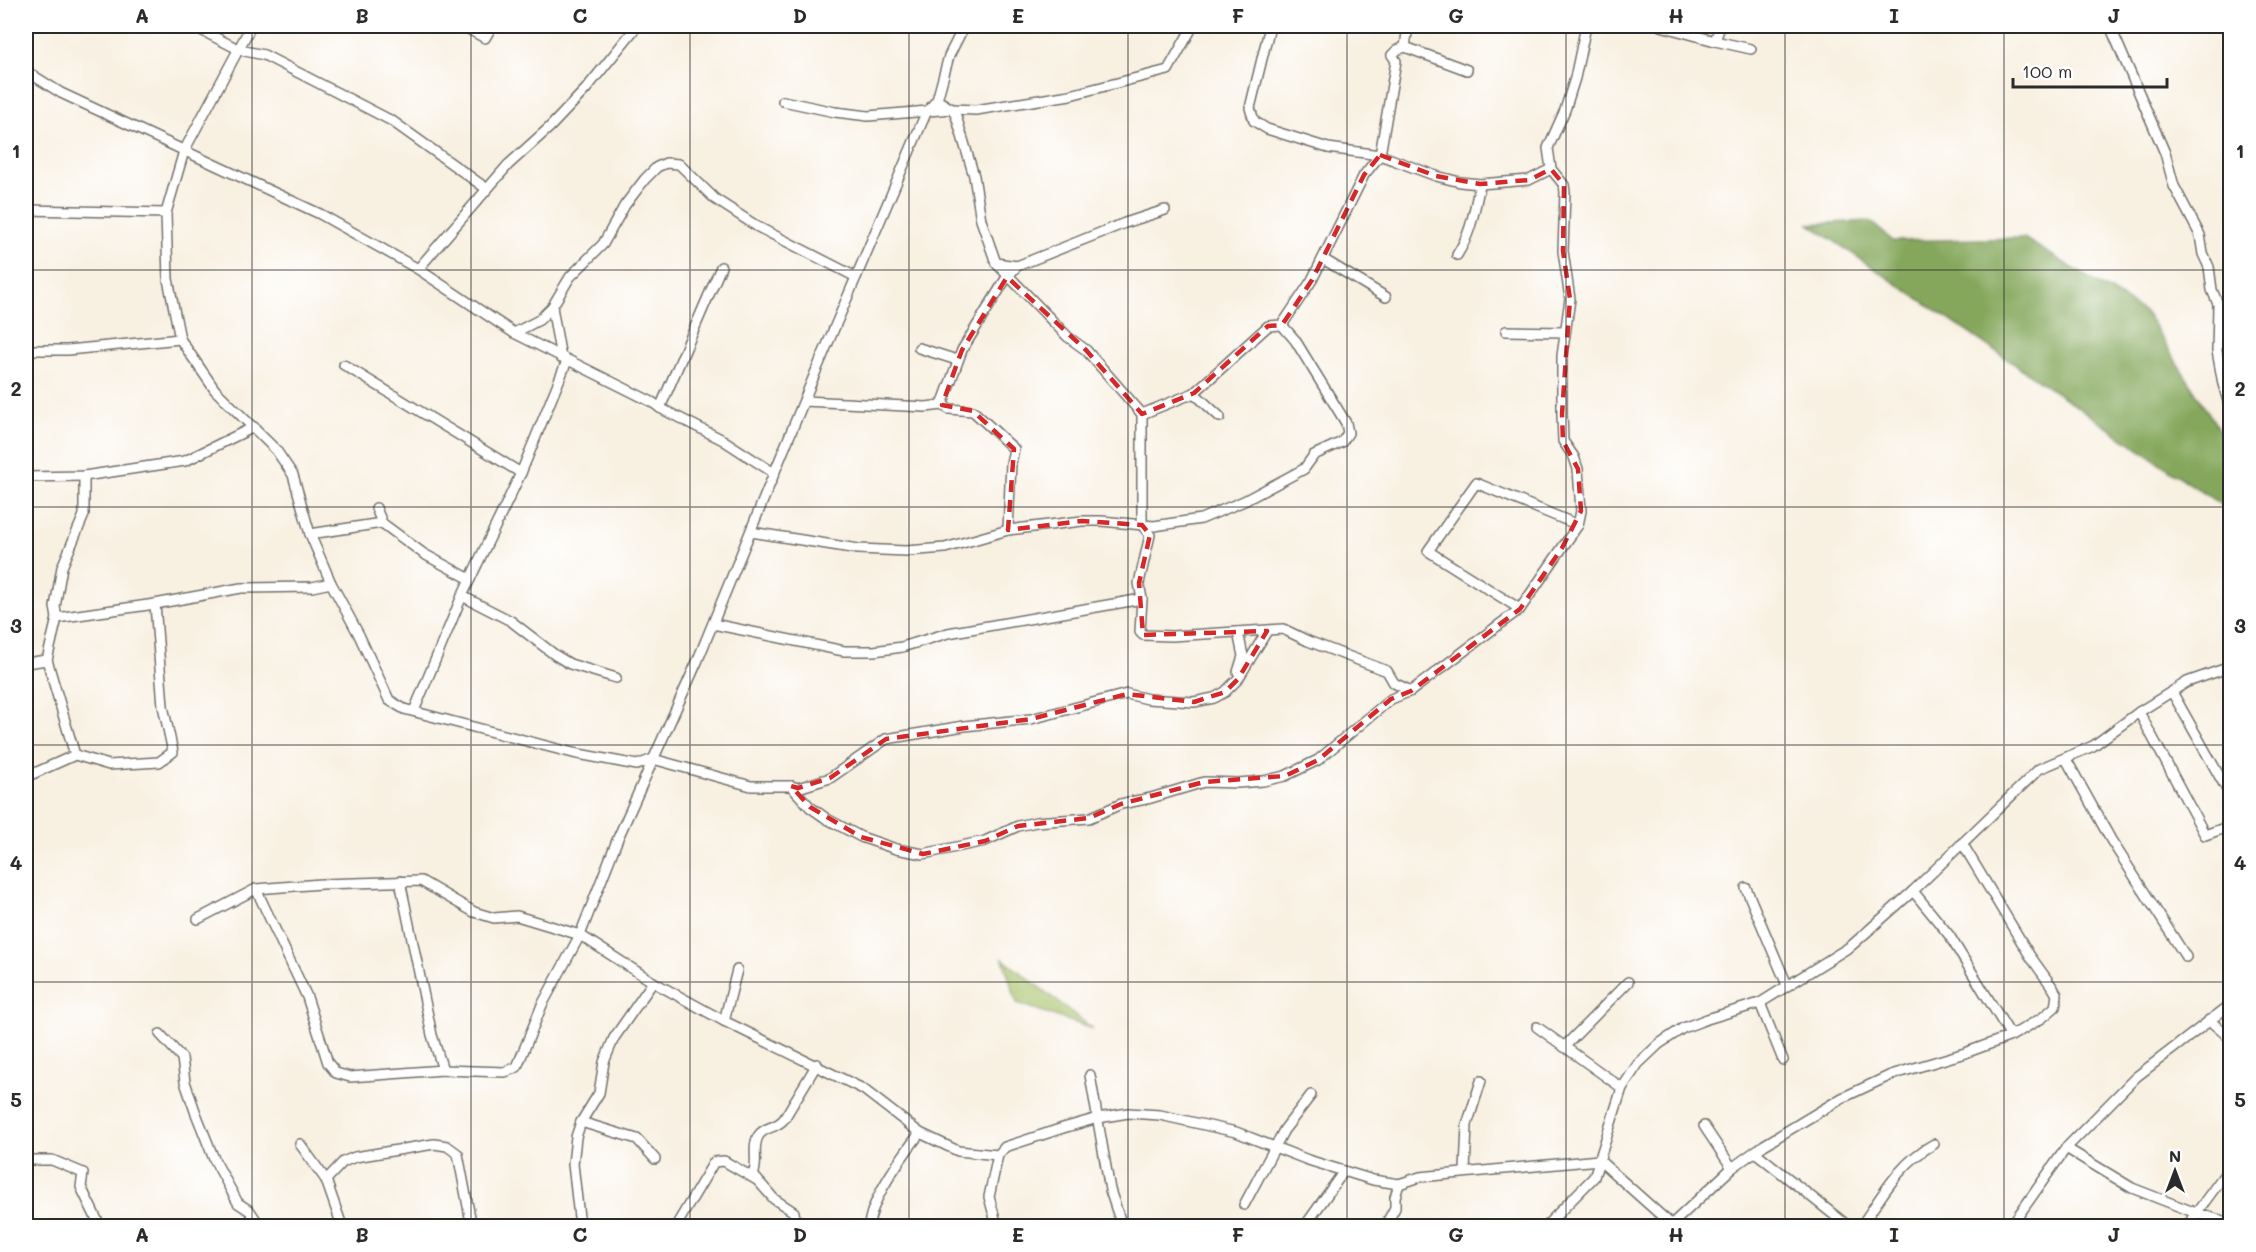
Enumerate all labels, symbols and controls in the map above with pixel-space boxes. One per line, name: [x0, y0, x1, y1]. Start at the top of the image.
text: A: [135, 2, 149, 28]
text: B: [355, 2, 369, 28]
text: C: [573, 2, 588, 28]
text: D: [793, 2, 807, 28]
text: E: [1012, 2, 1024, 28]
text: F: [1232, 2, 1245, 28]
text: G: [1448, 2, 1464, 28]
text: H: [1668, 2, 1684, 28]
text: I: [1889, 2, 1899, 28]
text: J: [2107, 2, 2121, 28]
scale bar: [2013, 51, 2168, 89]
text: 100 m: [2022, 59, 2072, 83]
text: 1: [12, 137, 20, 163]
text: 1: [2236, 137, 2244, 163]
text: 2: [10, 375, 22, 401]
text: 2: [2234, 375, 2246, 401]
text: 3: [10, 612, 22, 638]
text: 3: [2234, 612, 2246, 638]
text: 4: [10, 849, 23, 875]
text: 4: [2234, 849, 2247, 875]
text: 5: [10, 1086, 22, 1112]
text: 5: [2234, 1086, 2246, 1112]
north arrow: [2145, 1141, 2205, 1201]
text: N: [2169, 1145, 2181, 1166]
text: A: [135, 1221, 149, 1247]
text: B: [355, 1221, 369, 1247]
text: C: [573, 1221, 588, 1247]
text: D: [793, 1221, 807, 1247]
text: E: [1012, 1221, 1024, 1247]
text: F: [1232, 1221, 1245, 1247]
text: G: [1448, 1221, 1464, 1247]
text: H: [1668, 1221, 1684, 1247]
text: I: [1889, 1221, 1899, 1247]
text: J: [2107, 1221, 2121, 1247]

